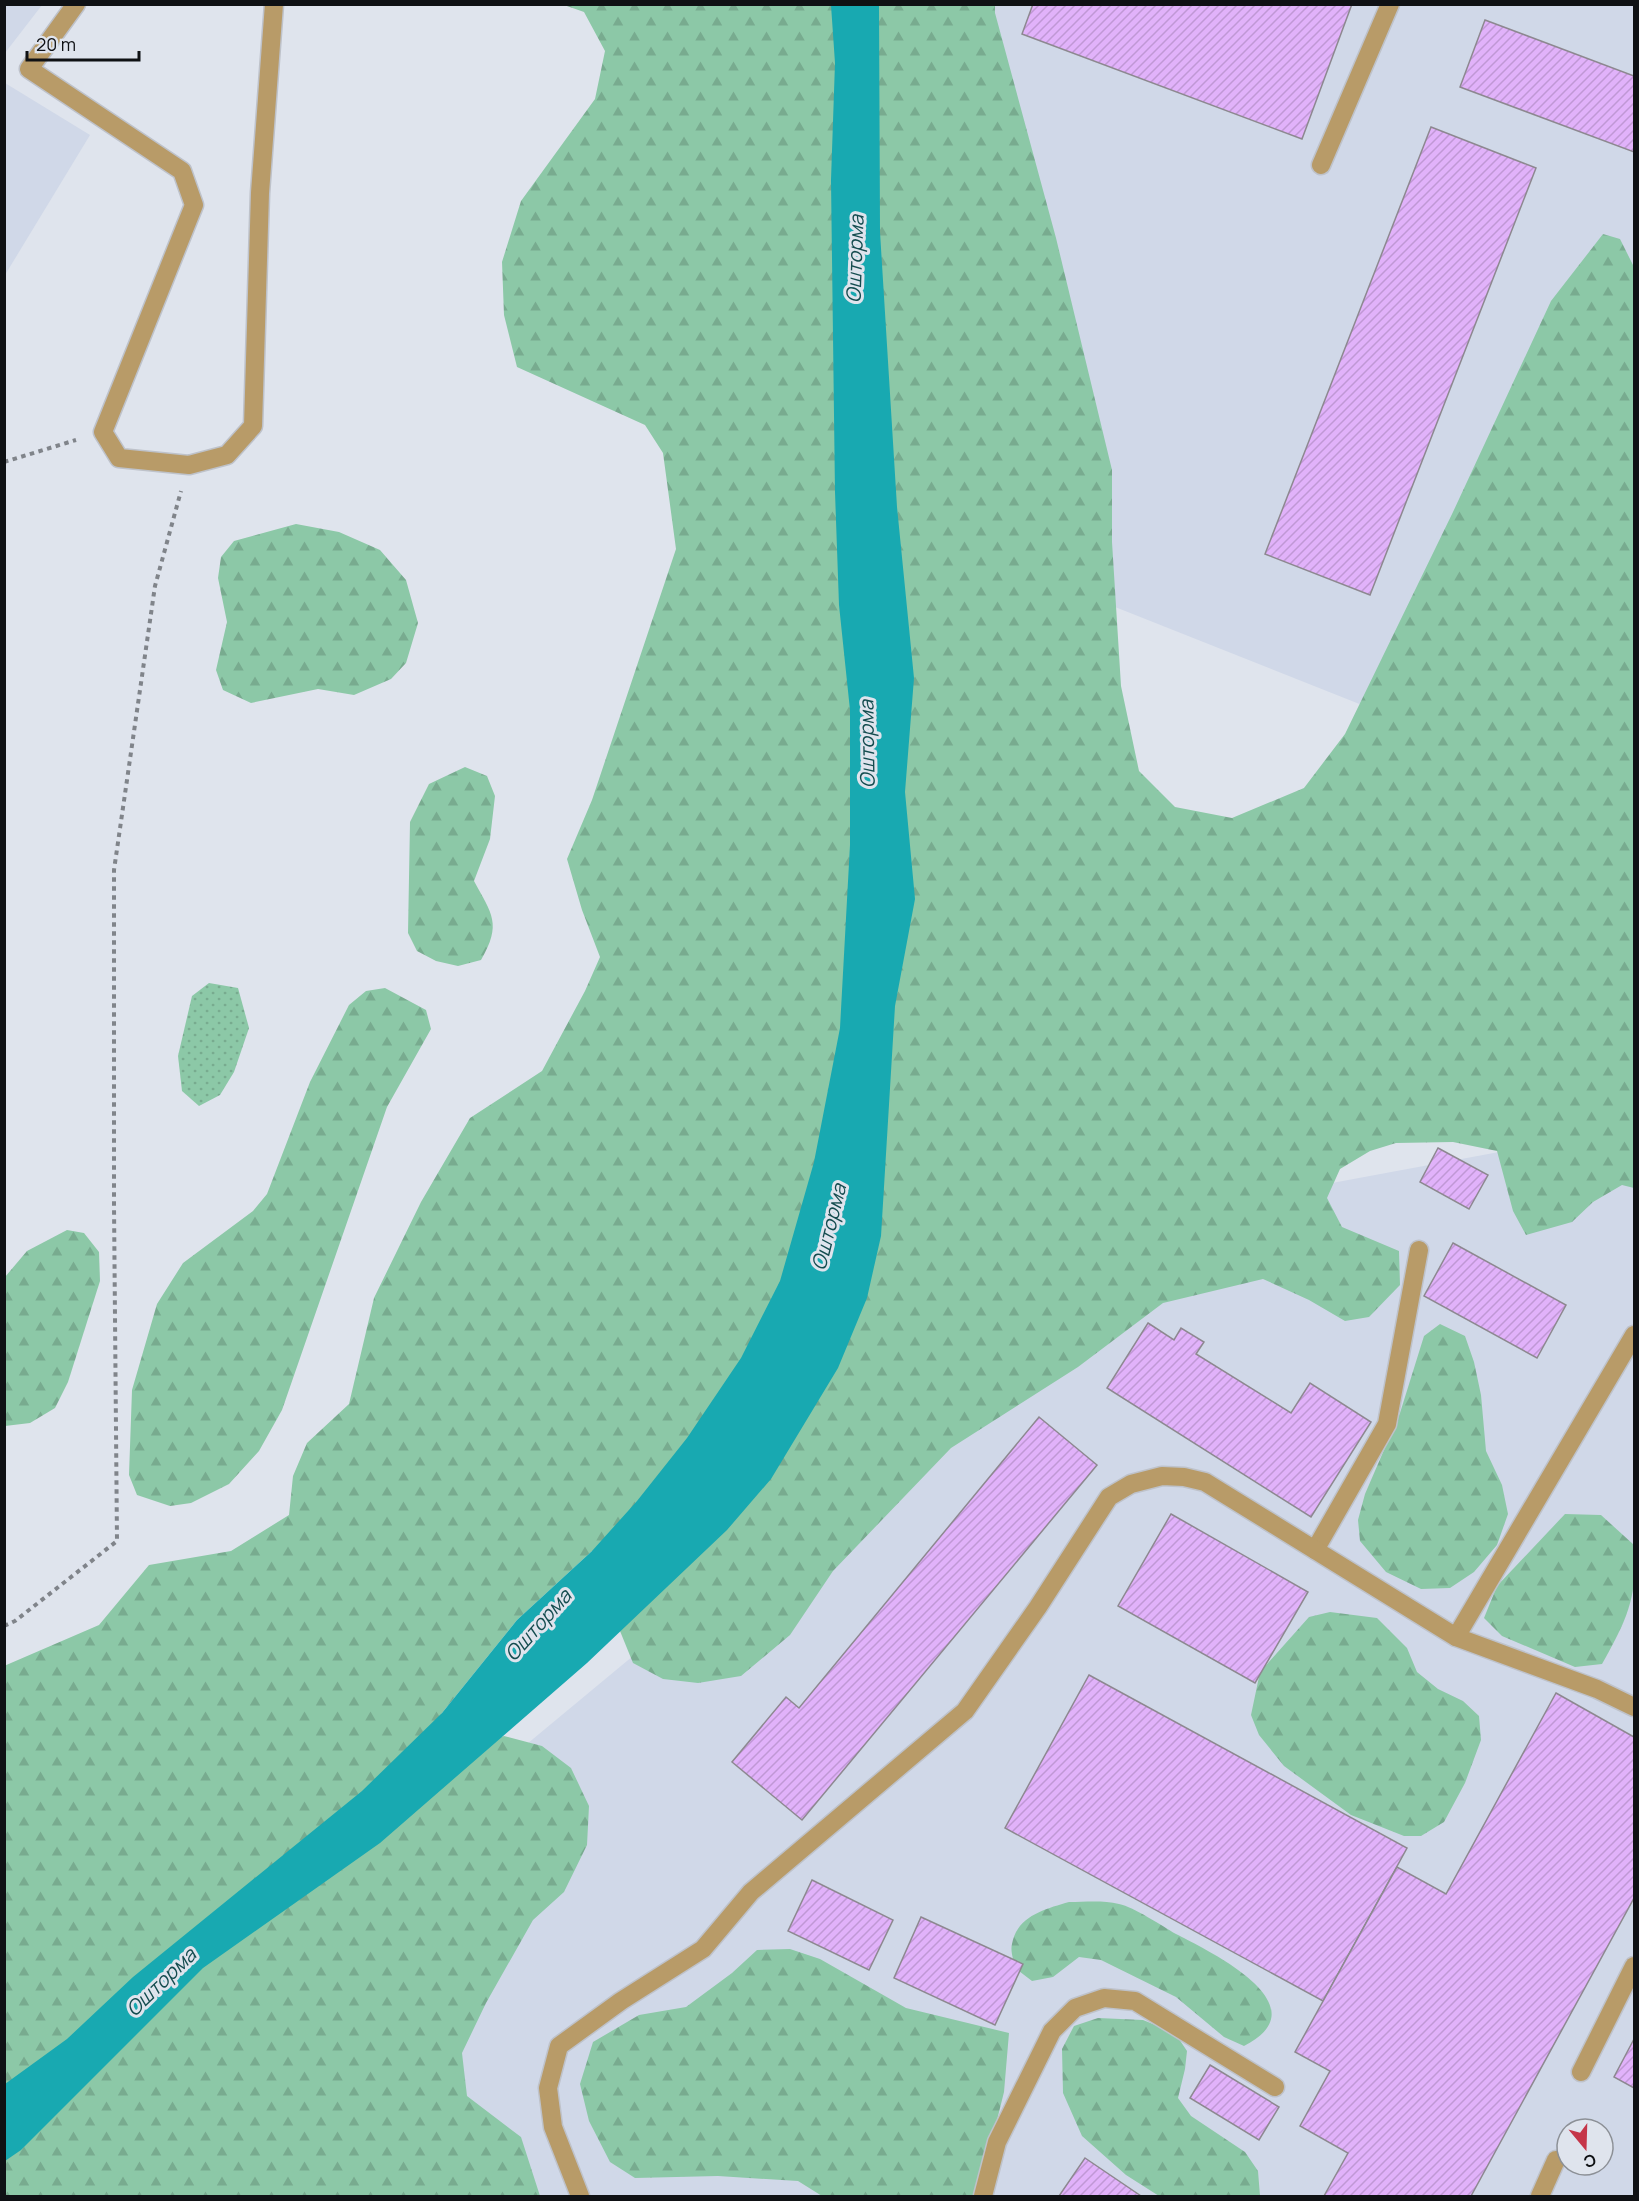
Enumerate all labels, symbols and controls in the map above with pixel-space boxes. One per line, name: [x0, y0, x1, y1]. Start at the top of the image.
scale bar: [27, 24, 140, 62]
text: 20 m: [36, 32, 76, 56]
water label: Ошторма: [839, 214, 870, 304]
water label: Ошторма: [852, 699, 881, 788]
water label: Ошторма: [805, 1180, 852, 1273]
water label: Ошторма: [498, 1582, 578, 1666]
water label: Ошторма: [120, 1941, 202, 2022]
north arrow: [1555, 2117, 1615, 2177]
text: С: [1581, 2149, 1599, 2174]

